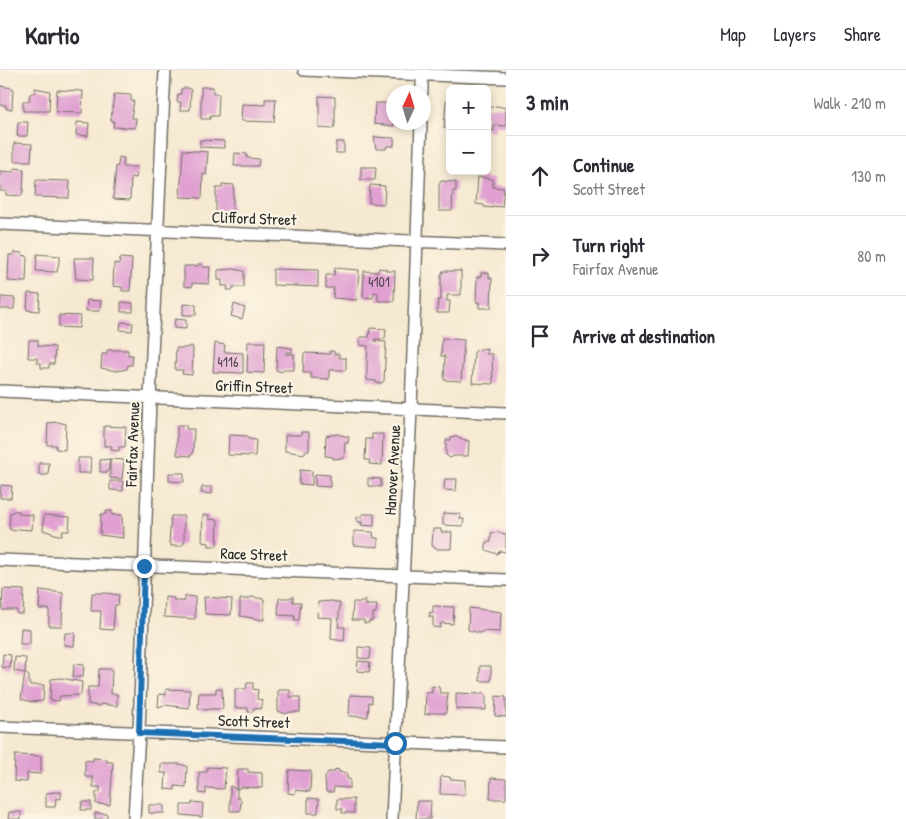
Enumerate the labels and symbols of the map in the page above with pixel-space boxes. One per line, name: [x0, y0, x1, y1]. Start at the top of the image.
north arrow: [386, 85, 431, 130]
street label: Clifford Street: [211, 206, 297, 230]
house number: 4101: [368, 272, 390, 291]
house number: 4116: [218, 352, 239, 371]
street label: Griffin Street: [215, 374, 294, 398]
street label: Fairfax Avenue: [119, 400, 145, 488]
street label: Hanover Avenue: [379, 424, 405, 516]
street label: Race Street: [220, 542, 288, 566]
route end: [133, 555, 156, 578]
street label: Scott Street: [218, 709, 291, 733]
route start: [384, 732, 407, 755]

